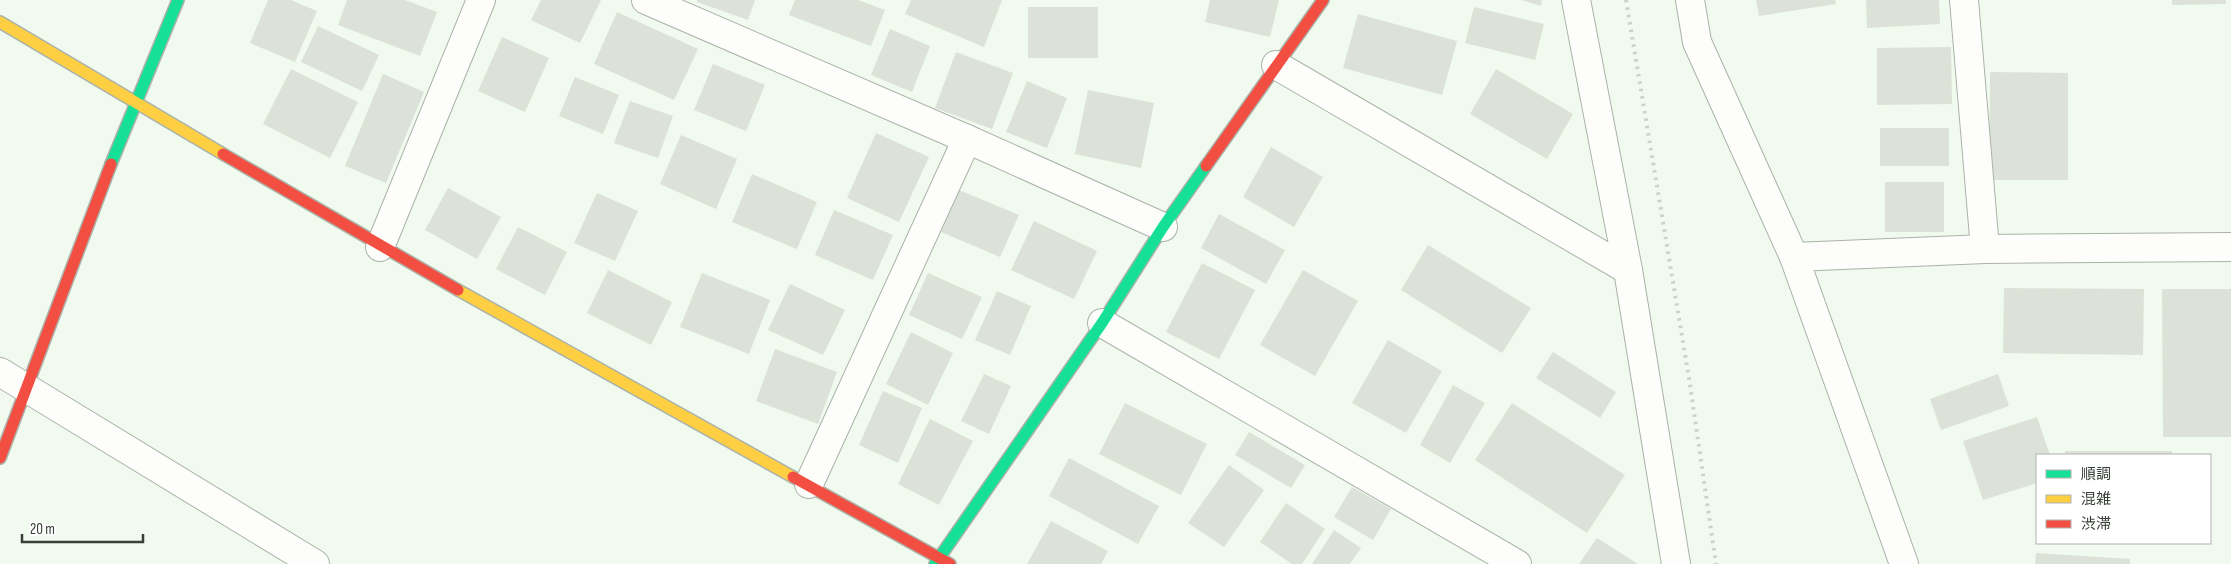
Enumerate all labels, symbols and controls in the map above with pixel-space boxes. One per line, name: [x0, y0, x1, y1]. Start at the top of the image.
legend: [2036, 454, 2211, 544]
text: 順調: [2081, 465, 2111, 484]
text: 混雑: [2081, 490, 2111, 509]
scale bar: [22, 512, 144, 544]
text: 渋滞: [2081, 515, 2111, 534]
text: 20 m: [30, 520, 55, 539]

